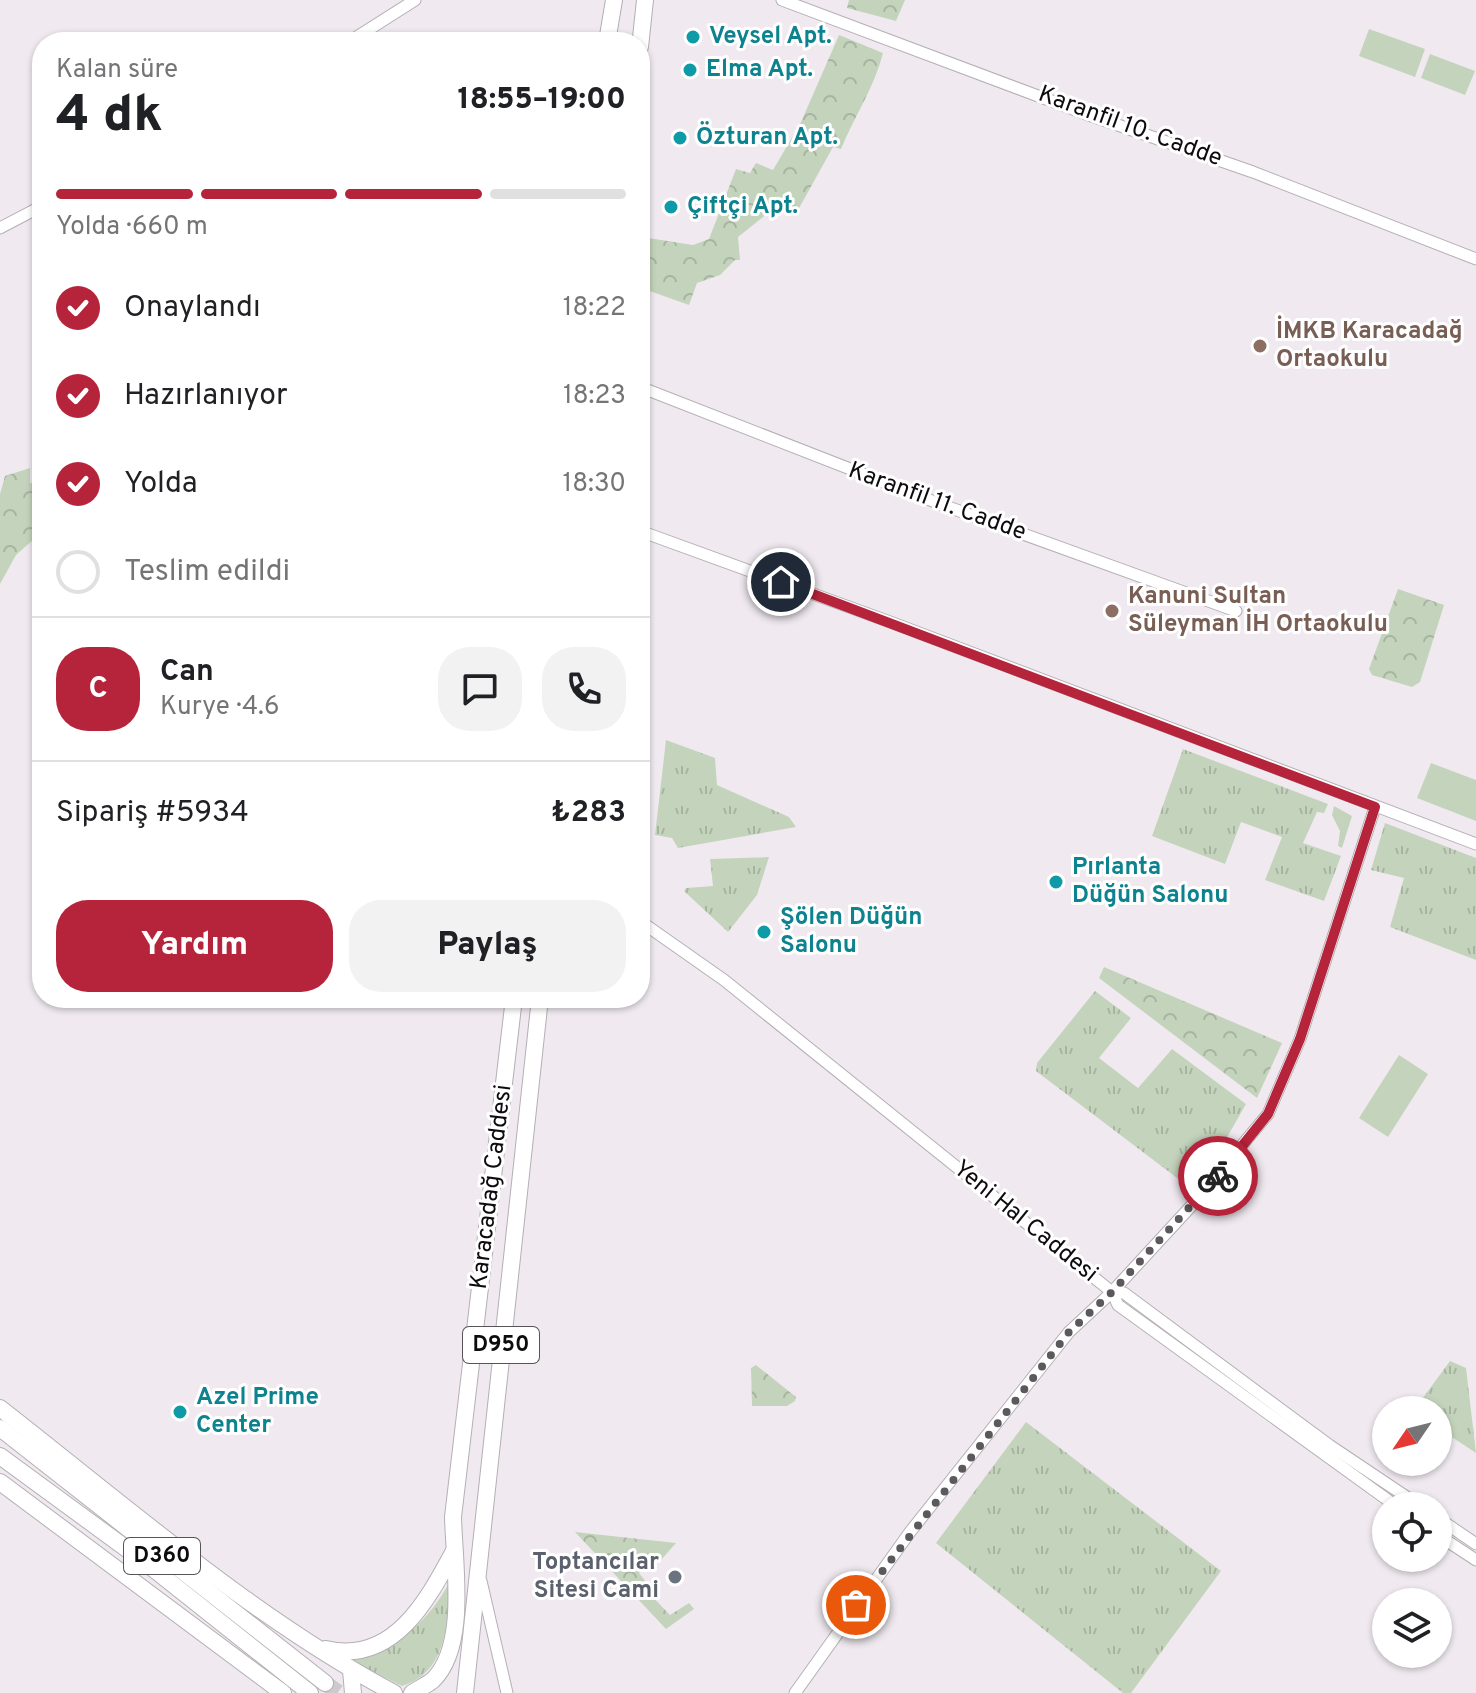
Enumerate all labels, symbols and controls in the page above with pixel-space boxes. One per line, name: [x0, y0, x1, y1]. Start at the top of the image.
place label: Veysel Apt.: [709, 22, 832, 52]
marker: Veysel Apt.: [684, 28, 702, 46]
text: Kalan süre: [56, 54, 178, 87]
place label: Elma Apt.: [706, 55, 813, 85]
marker: Elma Apt.: [681, 61, 699, 79]
street label: Karanfil 10. Cadde: [1034, 80, 1226, 174]
text: 18:55–19:00: [457, 82, 626, 119]
text: 4 dk: [56, 84, 163, 150]
place label: Özturan Apt.: [696, 121, 838, 153]
marker: Özturan Apt.: [671, 129, 689, 147]
place label: Çiftçi Apt.: [687, 192, 798, 222]
marker: Çiftçi Apt.: [662, 198, 680, 216]
text: Yolda · 660 m: [56, 211, 208, 244]
icon: check: [56, 286, 100, 330]
text: Onaylandı: [124, 290, 261, 327]
text: 18:22: [563, 292, 626, 325]
place label: İMKB Karacadağ Ortaokulu: [1276, 315, 1463, 375]
marker: İMKB Karacadağ Ortaokulu: [1251, 337, 1269, 355]
icon: check: [56, 374, 100, 418]
text: Hazırlanıyor: [124, 378, 288, 415]
text: 18:23: [563, 380, 626, 413]
street label: Karanfil 11. Cadde: [844, 456, 1030, 548]
icon: check: [56, 462, 100, 506]
text: Yolda: [124, 466, 198, 503]
text: 18:30: [562, 468, 626, 501]
pin: [747, 548, 815, 616]
text: Teslim edildi: [124, 554, 290, 591]
icon: home: [759, 560, 803, 604]
place label: Kanuni Sultan Süleyman İH Ortaokulu: [1128, 582, 1388, 640]
marker: Kanuni Sultan Süleyman İH Ortaokulu: [1103, 602, 1121, 620]
button: chat: [438, 647, 522, 731]
button: phone: [542, 647, 626, 731]
text: Can: [160, 654, 214, 691]
text: C: [88, 671, 108, 708]
text: Kurye · 4.6: [160, 691, 280, 724]
text: Sipariş #5934: [56, 795, 249, 832]
text: ₺283: [551, 795, 626, 832]
place label: Pırlanta Düğün Salonu: [1072, 853, 1228, 911]
marker: Pırlanta Düğün Salonu: [1047, 873, 1065, 891]
button: Yardım: [56, 900, 333, 992]
button: Paylaş: [349, 900, 626, 992]
place label: Şölen Düğün Salonu: [780, 903, 923, 961]
marker: Şölen Düğün Salonu: [755, 923, 773, 941]
street label: Karacadağ Caddesi: [465, 1083, 519, 1291]
courier: [1178, 1136, 1258, 1216]
street label: Yeni Hal Caddesi: [947, 1154, 1103, 1290]
icon: bike: [1196, 1154, 1240, 1198]
road number: D950: [463, 1327, 539, 1363]
place label: Azel Prime Center: [196, 1383, 319, 1441]
north arrow: [1372, 1396, 1452, 1476]
map controls: [1372, 1396, 1452, 1668]
marker: Azel Prime Center: [171, 1403, 189, 1421]
button: locate: [1372, 1492, 1452, 1572]
road number: D360: [124, 1538, 200, 1574]
place label: Toptancılar Sitesi Cami: [532, 1548, 659, 1606]
marker: Toptancılar Sitesi Cami: [666, 1568, 684, 1586]
pin: [822, 1571, 890, 1639]
icon: bag: [834, 1583, 878, 1627]
button: layers: [1372, 1588, 1452, 1668]

